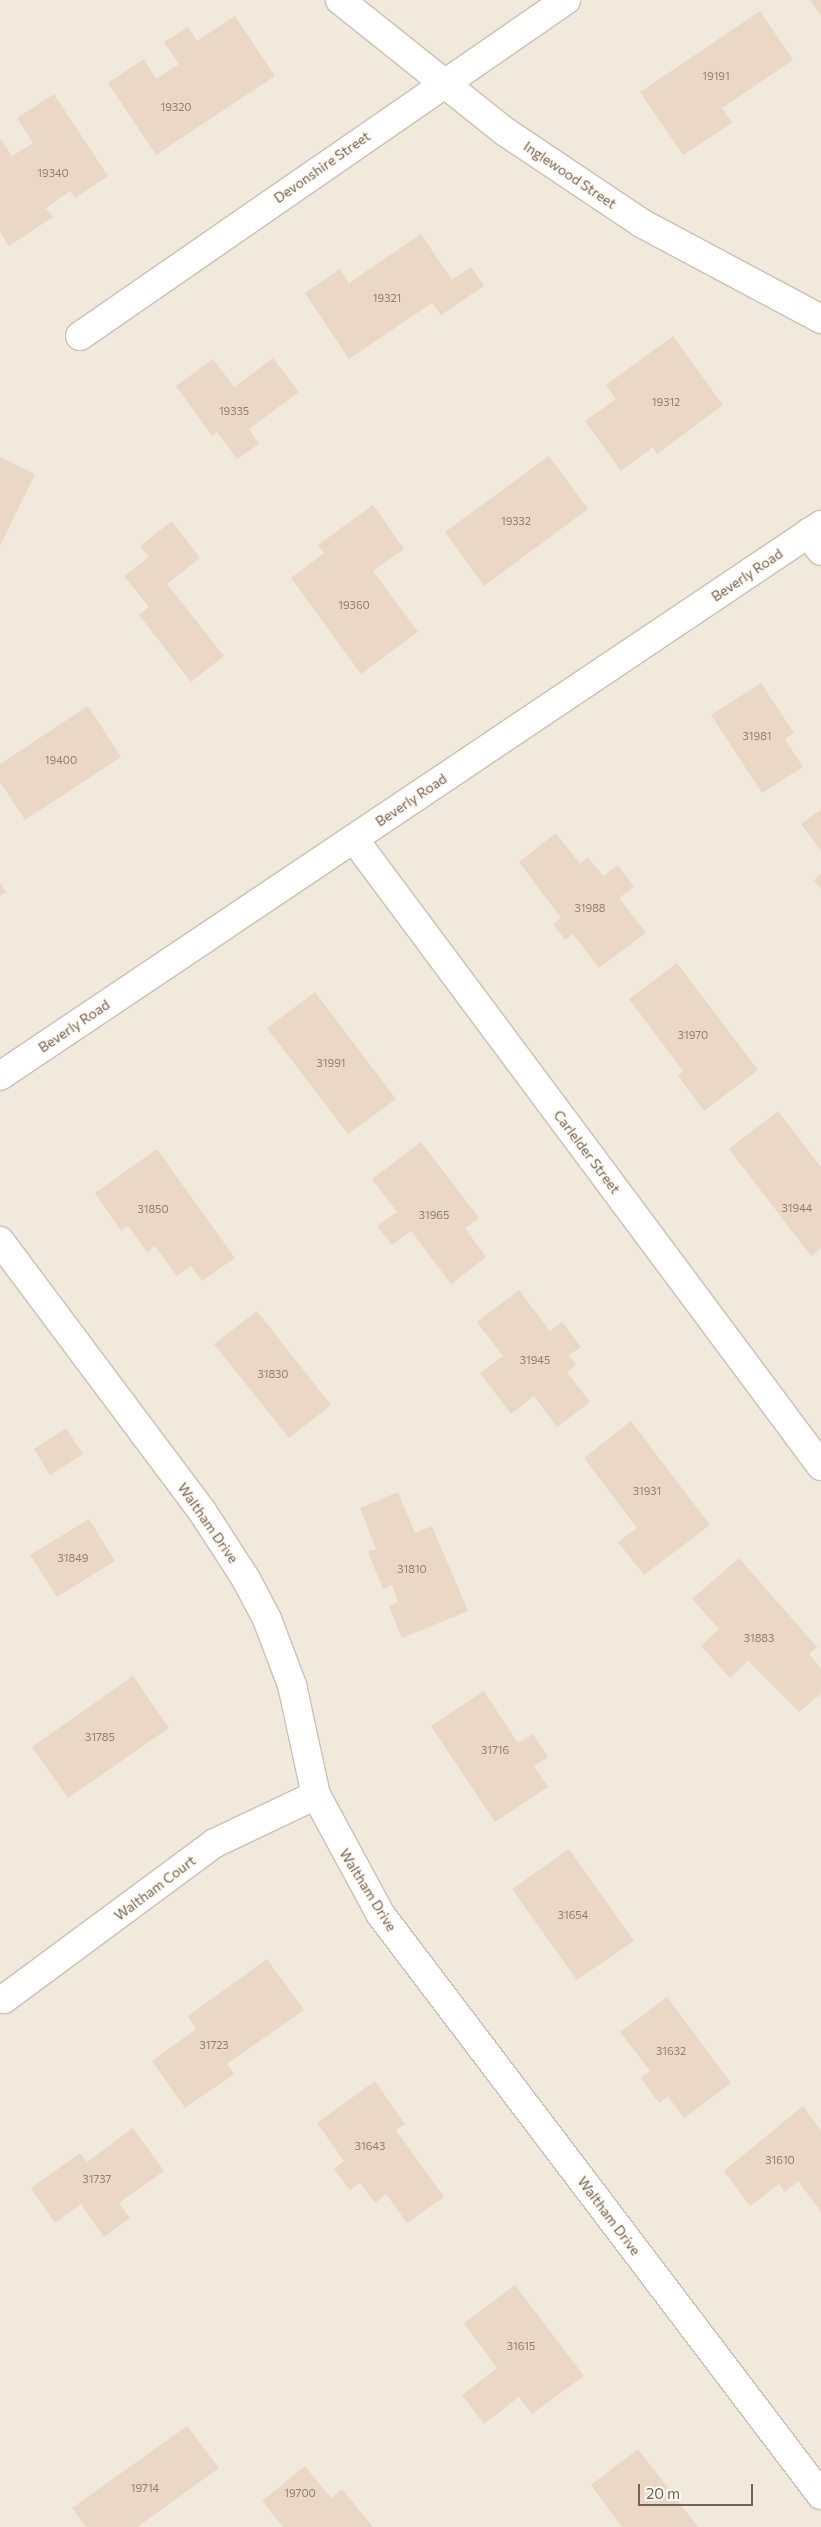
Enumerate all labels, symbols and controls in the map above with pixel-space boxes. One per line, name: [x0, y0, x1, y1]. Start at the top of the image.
house number: 19191: [702, 69, 730, 83]
house number: 19320: [161, 100, 191, 114]
street label: Devonshire Street: [271, 127, 373, 207]
street label: Inglewood Street: [520, 138, 620, 212]
house number: 19340: [37, 166, 69, 180]
house number: 19321: [373, 291, 401, 305]
house number: 19312: [652, 395, 680, 409]
house number: 19335: [219, 404, 249, 418]
house number: 19332: [501, 514, 531, 528]
street label: Beverly Road: [708, 545, 786, 605]
house number: 19360: [338, 598, 370, 612]
house number: 31981: [742, 729, 772, 743]
house number: 19400: [45, 753, 77, 767]
street label: Beverly Road: [372, 770, 450, 830]
house number: 31988: [574, 901, 606, 915]
street label: Beverly Road: [35, 996, 113, 1056]
house number: 31970: [678, 1028, 708, 1042]
house number: 31991: [316, 1056, 346, 1070]
street label: Carlelder Street: [550, 1107, 624, 1197]
house number: 31944: [782, 1201, 812, 1215]
house number: 31850: [137, 1202, 169, 1216]
house number: 31965: [419, 1208, 449, 1222]
house number: 31945: [520, 1353, 550, 1367]
house number: 31830: [257, 1367, 289, 1381]
street label: Waltham Drive: [174, 1480, 242, 1566]
house number: 31931: [633, 1484, 661, 1498]
house number: 31849: [58, 1551, 88, 1565]
house number: 31810: [397, 1562, 427, 1576]
house number: 31883: [744, 1631, 774, 1645]
house number: 31785: [85, 1730, 115, 1744]
house number: 31716: [481, 1743, 509, 1757]
street label: Waltham Drive: [336, 1846, 400, 1934]
street label: Waltham Court: [111, 1852, 199, 1924]
house number: 31654: [558, 1908, 588, 1922]
house number: 31723: [199, 2038, 229, 2052]
house number: 31632: [656, 2044, 686, 2058]
house number: 31643: [355, 2139, 385, 2153]
house number: 31610: [765, 2153, 795, 2167]
house number: 31737: [83, 2172, 111, 2186]
street label: Waltham Drive: [574, 2173, 644, 2259]
house number: 31615: [507, 2339, 535, 2353]
scale bar: [641, 2474, 756, 2506]
house number: 19714: [131, 2481, 159, 2495]
text: 20 m: [646, 2484, 680, 2502]
house number: 19700: [284, 2486, 316, 2500]

